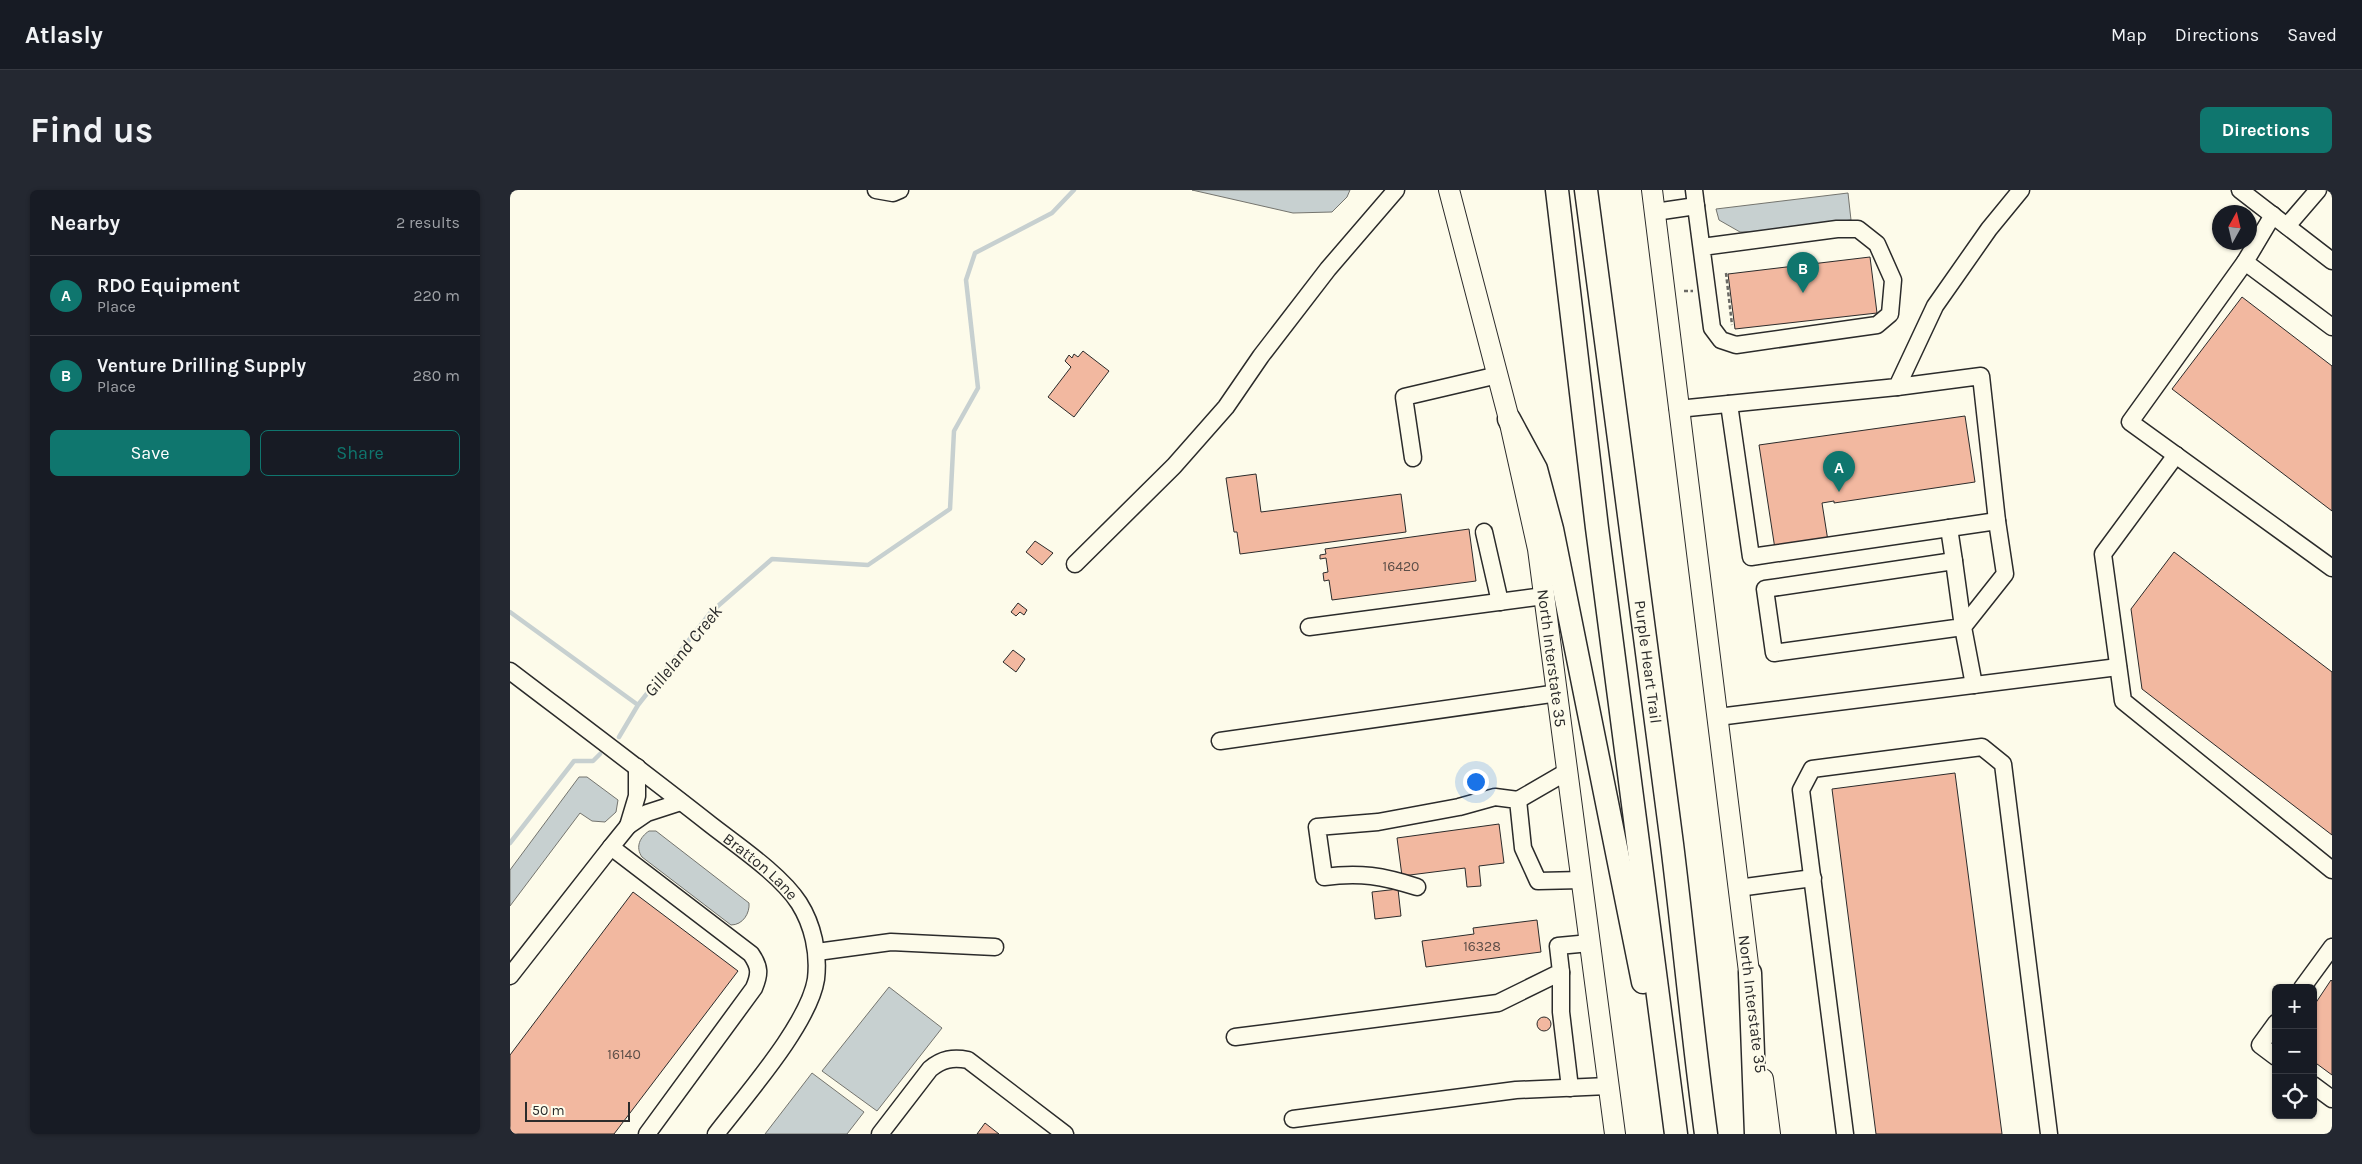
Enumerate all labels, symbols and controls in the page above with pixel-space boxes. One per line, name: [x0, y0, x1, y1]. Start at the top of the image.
text: Atlasly: [25, 21, 103, 49]
text: Map: [2111, 24, 2147, 46]
text: Directions: [2175, 24, 2259, 46]
text: Saved: [2287, 24, 2337, 46]
button: Directions: [2200, 107, 2332, 153]
text: Find us: [30, 110, 153, 151]
north arrow: [2212, 205, 2257, 250]
text: Nearby: [50, 211, 120, 235]
text: 2 results: [396, 213, 460, 232]
pin: B: [1787, 252, 1819, 293]
text: RDO Equipment: [97, 275, 240, 297]
text: A: [61, 286, 71, 305]
text: 220 m: [413, 286, 460, 305]
text: Place: [97, 297, 136, 316]
text: Venture Drilling Supply: [97, 355, 306, 377]
text: B: [61, 366, 71, 385]
text: 280 m: [413, 366, 460, 385]
text: Place: [97, 377, 136, 396]
button: Save: [50, 430, 250, 476]
button: Share: [260, 430, 460, 476]
pin: A: [1823, 451, 1855, 492]
house number: 16420: [1383, 558, 1419, 575]
street label: North Interstate 35: [1533, 588, 1570, 728]
street label: Purple Heart Trail: [1631, 599, 1666, 725]
water label: Gilleland Creek: [639, 600, 727, 701]
your location: [1463, 769, 1489, 795]
street label: Bratton Lane: [719, 829, 802, 904]
street label: North Interstate 35: [1735, 934, 1770, 1074]
house number: 16328: [1463, 938, 1501, 955]
map controls: [2272, 984, 2317, 1119]
button: +: [2272, 984, 2317, 1029]
button: −: [2272, 1029, 2317, 1074]
house number: 16140: [607, 1046, 641, 1063]
button: locate: [2272, 1074, 2317, 1119]
scale bar: [525, 1099, 630, 1122]
text: 50 m: [532, 1102, 565, 1119]

